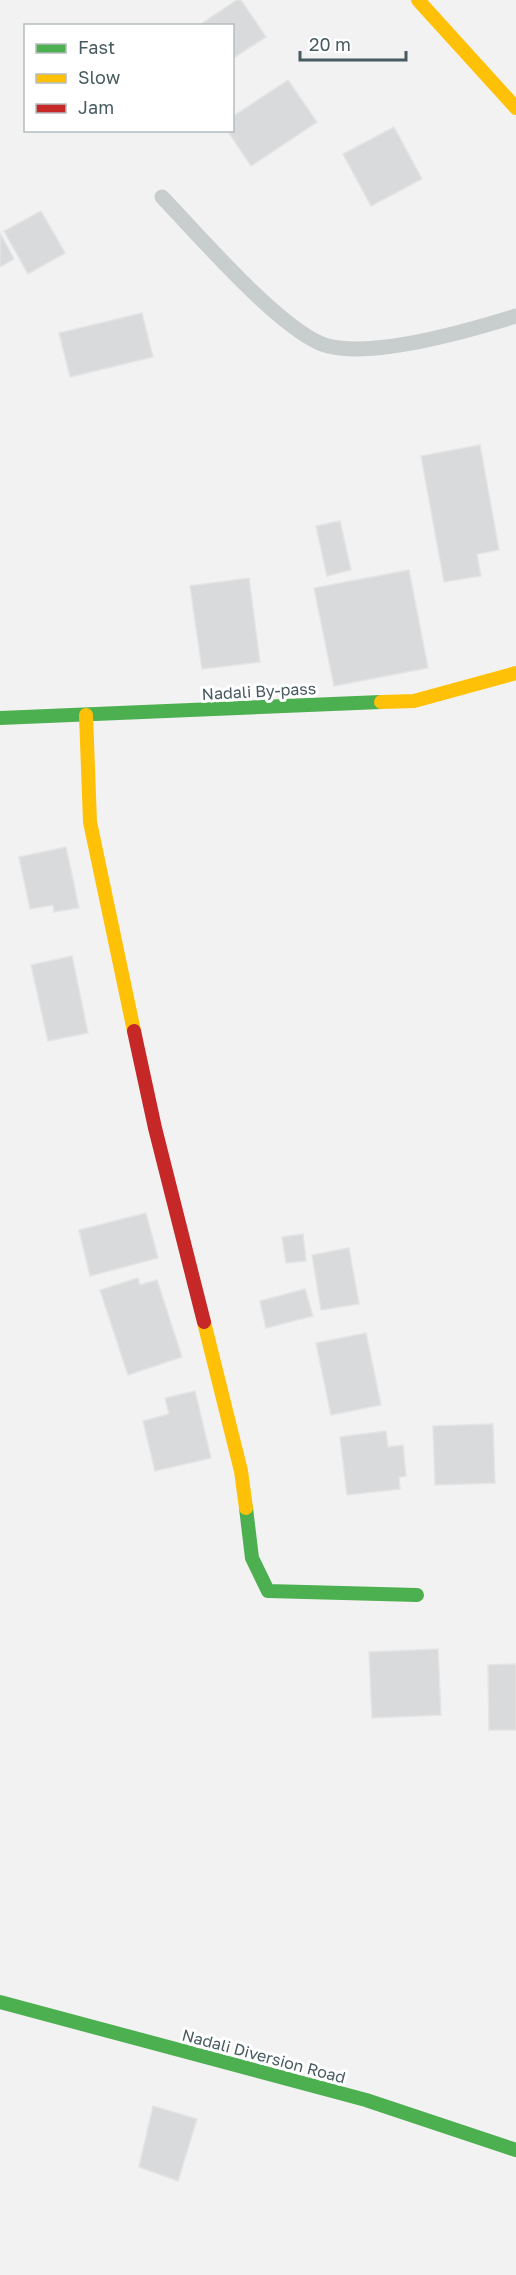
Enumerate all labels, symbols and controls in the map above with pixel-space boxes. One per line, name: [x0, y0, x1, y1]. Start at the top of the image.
legend: [24, 24, 234, 132]
scale bar: [300, 24, 406, 62]
text: 20 m: [309, 33, 351, 55]
text: Fast: [78, 36, 115, 58]
text: Slow: [78, 66, 121, 88]
text: Jam: [78, 96, 114, 118]
street label: Nadali By-pass: [201, 678, 317, 704]
street label: Nadali Diversion Road: [180, 2025, 348, 2087]

